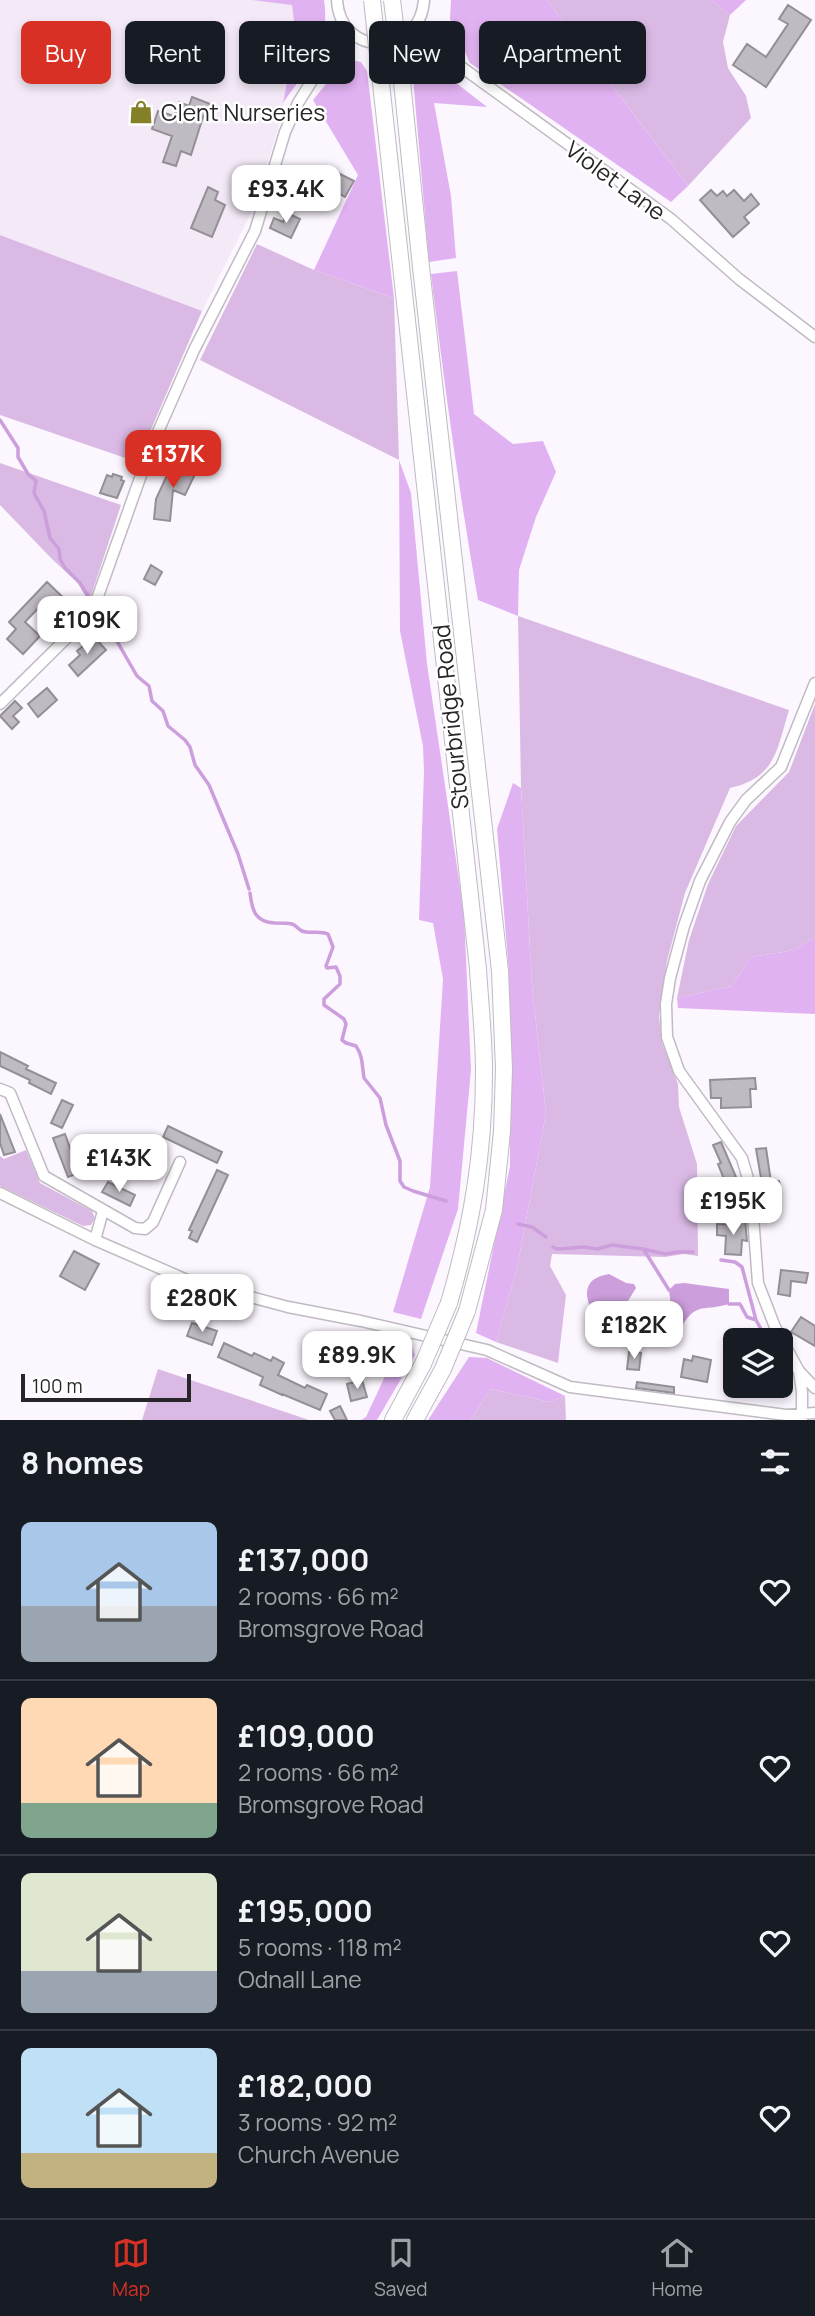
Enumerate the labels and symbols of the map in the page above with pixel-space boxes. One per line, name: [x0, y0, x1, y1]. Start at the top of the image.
place label: Clent Nurseries: [161, 96, 325, 128]
shop icon: Clent Nurseries: [127, 98, 155, 126]
street label: Violet Lane: [559, 133, 673, 227]
pin: £93.4K: [229, 166, 343, 225]
pin: £137K: [124, 430, 222, 490]
pin: £109K: [38, 596, 136, 656]
street label: Stourbridge Road: [424, 623, 476, 811]
pin: £143K: [70, 1134, 168, 1194]
pin: £195K: [684, 1178, 782, 1237]
pin: £280K: [153, 1274, 251, 1334]
pin: £182K: [585, 1302, 683, 1361]
pin: £89.9K: [300, 1332, 414, 1391]
scale bar: [21, 1371, 191, 1403]

